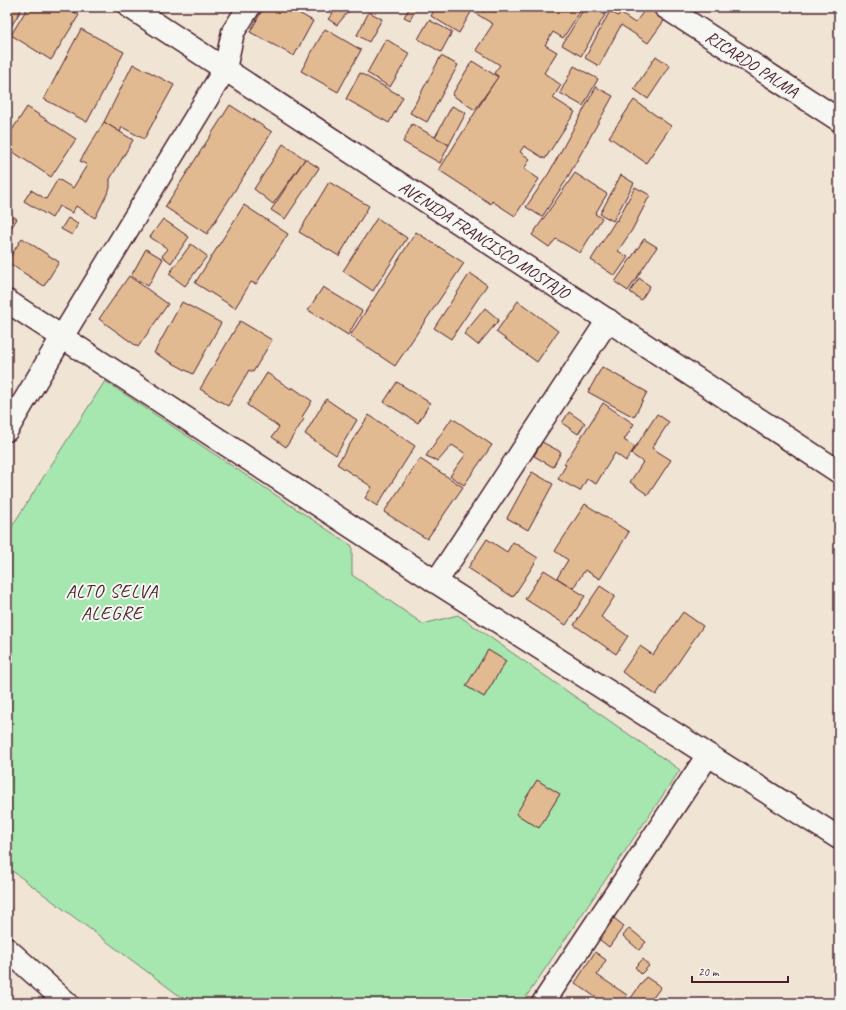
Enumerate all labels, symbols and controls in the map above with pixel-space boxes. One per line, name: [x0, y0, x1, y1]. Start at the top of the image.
street label: RICARDO PALMA: [702, 26, 803, 102]
street label: AVENIDA FRANCISCO MOSTAJO: [395, 176, 576, 304]
district label: ALTO SELVA ALEGRE: [66, 579, 159, 625]
scale bar: [692, 958, 788, 984]
text: 20 m: [698, 964, 720, 980]

